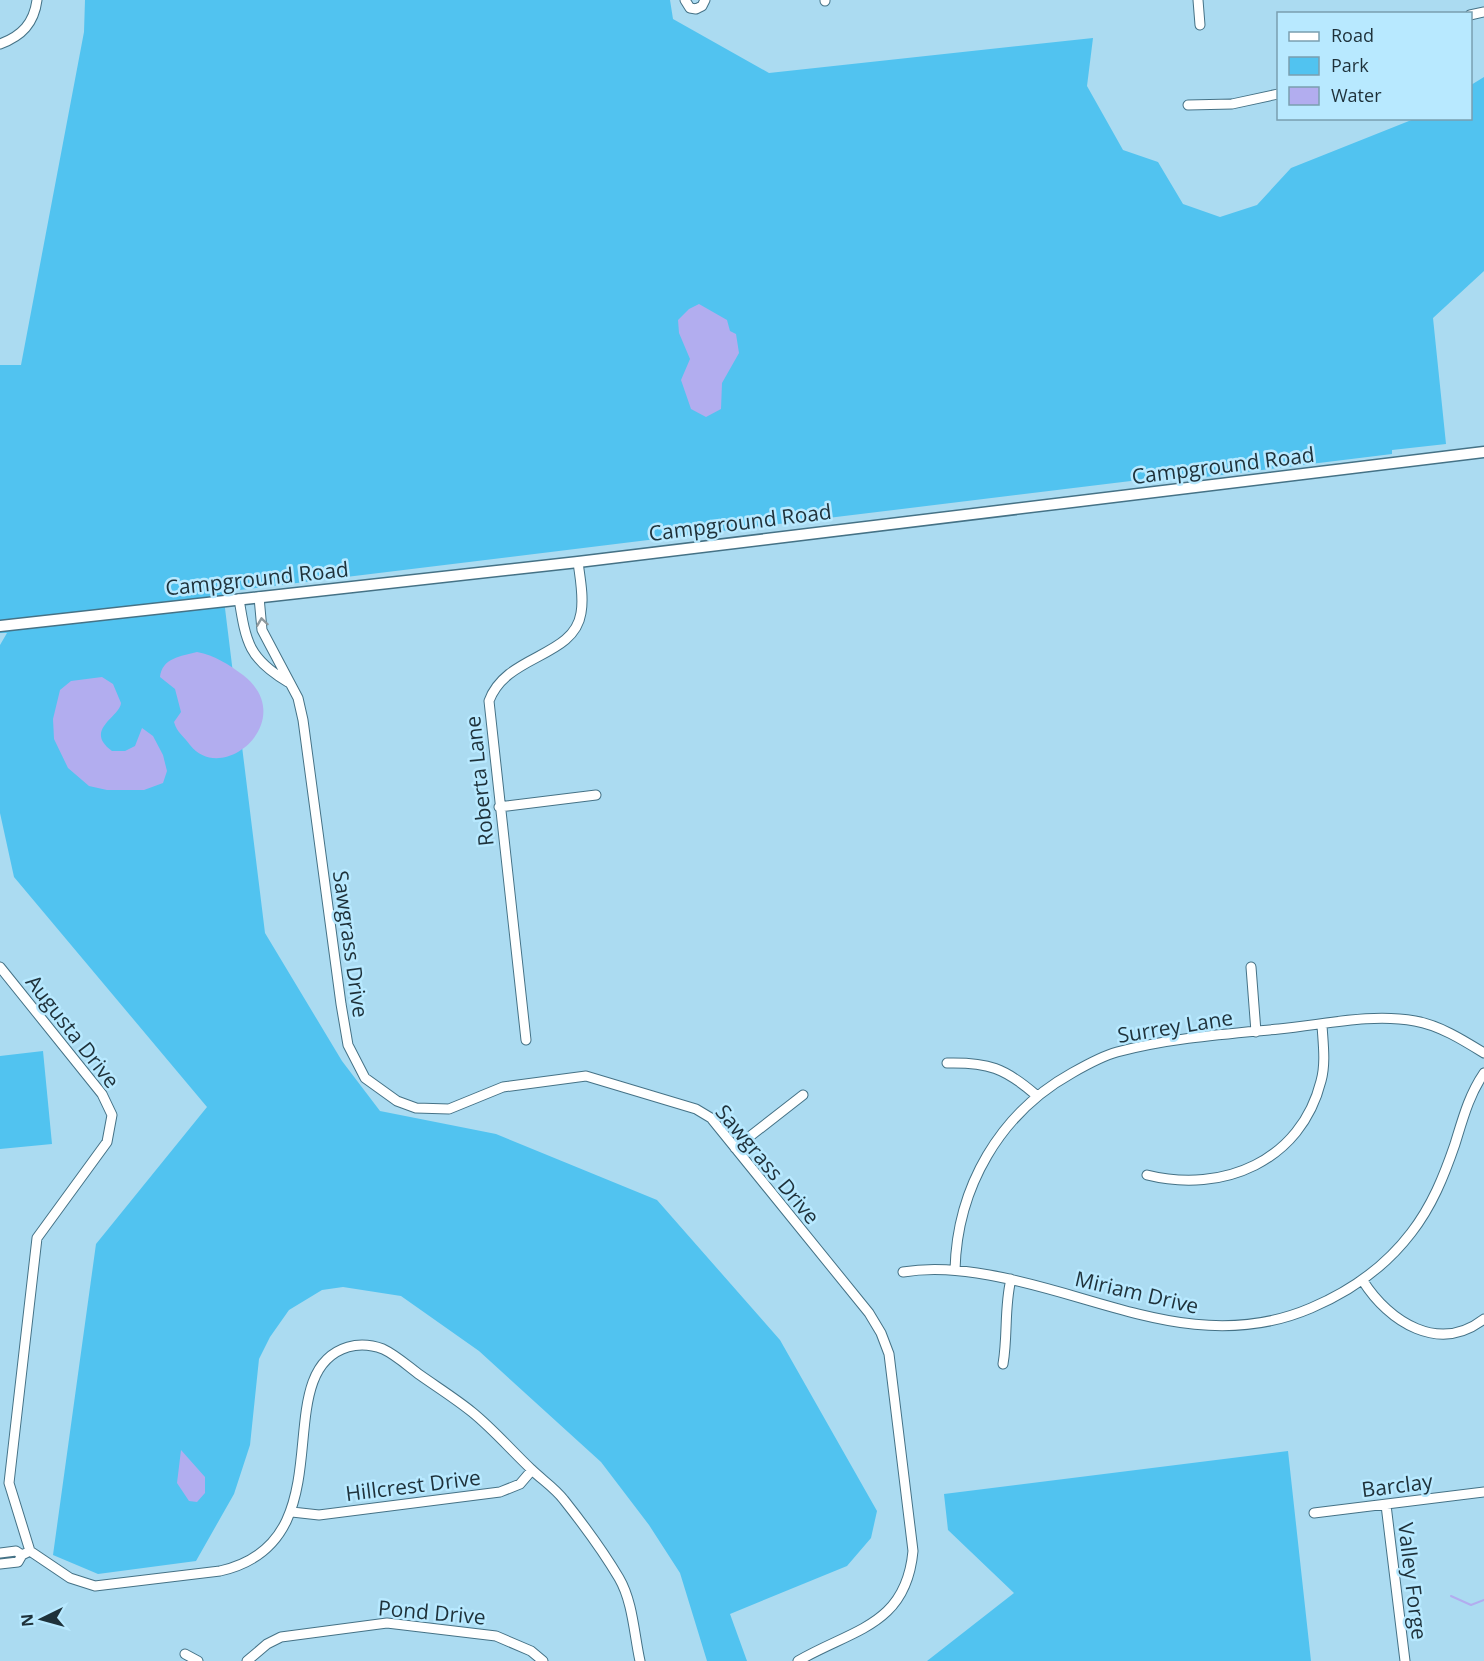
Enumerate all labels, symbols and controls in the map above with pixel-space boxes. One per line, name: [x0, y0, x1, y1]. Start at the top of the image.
legend: [1277, 12, 1472, 120]
text: Road: [1331, 23, 1374, 47]
text: Park: [1331, 53, 1369, 77]
text: Water: [1331, 83, 1382, 107]
street label: Campground Road: [1130, 440, 1316, 490]
street label: Campground Road: [647, 497, 833, 547]
street label: Campground Road: [164, 554, 350, 602]
one-way arrow: [256, 617, 268, 626]
street label: Roberta Lane: [458, 715, 500, 847]
street label: Sawgrass Drive: [327, 869, 375, 1019]
street label: Augusta Drive: [20, 969, 126, 1093]
street label: Surrey Lane: [1115, 1003, 1235, 1049]
street label: Sawgrass Drive: [710, 1098, 826, 1230]
street label: Miriam Drive: [1072, 1264, 1202, 1320]
street label: Hillcrest Drive: [344, 1463, 482, 1507]
street label: Barclay: [1360, 1467, 1435, 1503]
street label: Valley Forge: [1392, 1521, 1434, 1641]
north arrow: [12, 1589, 72, 1649]
street label: Pond Drive: [377, 1593, 487, 1631]
text: N: [16, 1613, 39, 1628]

